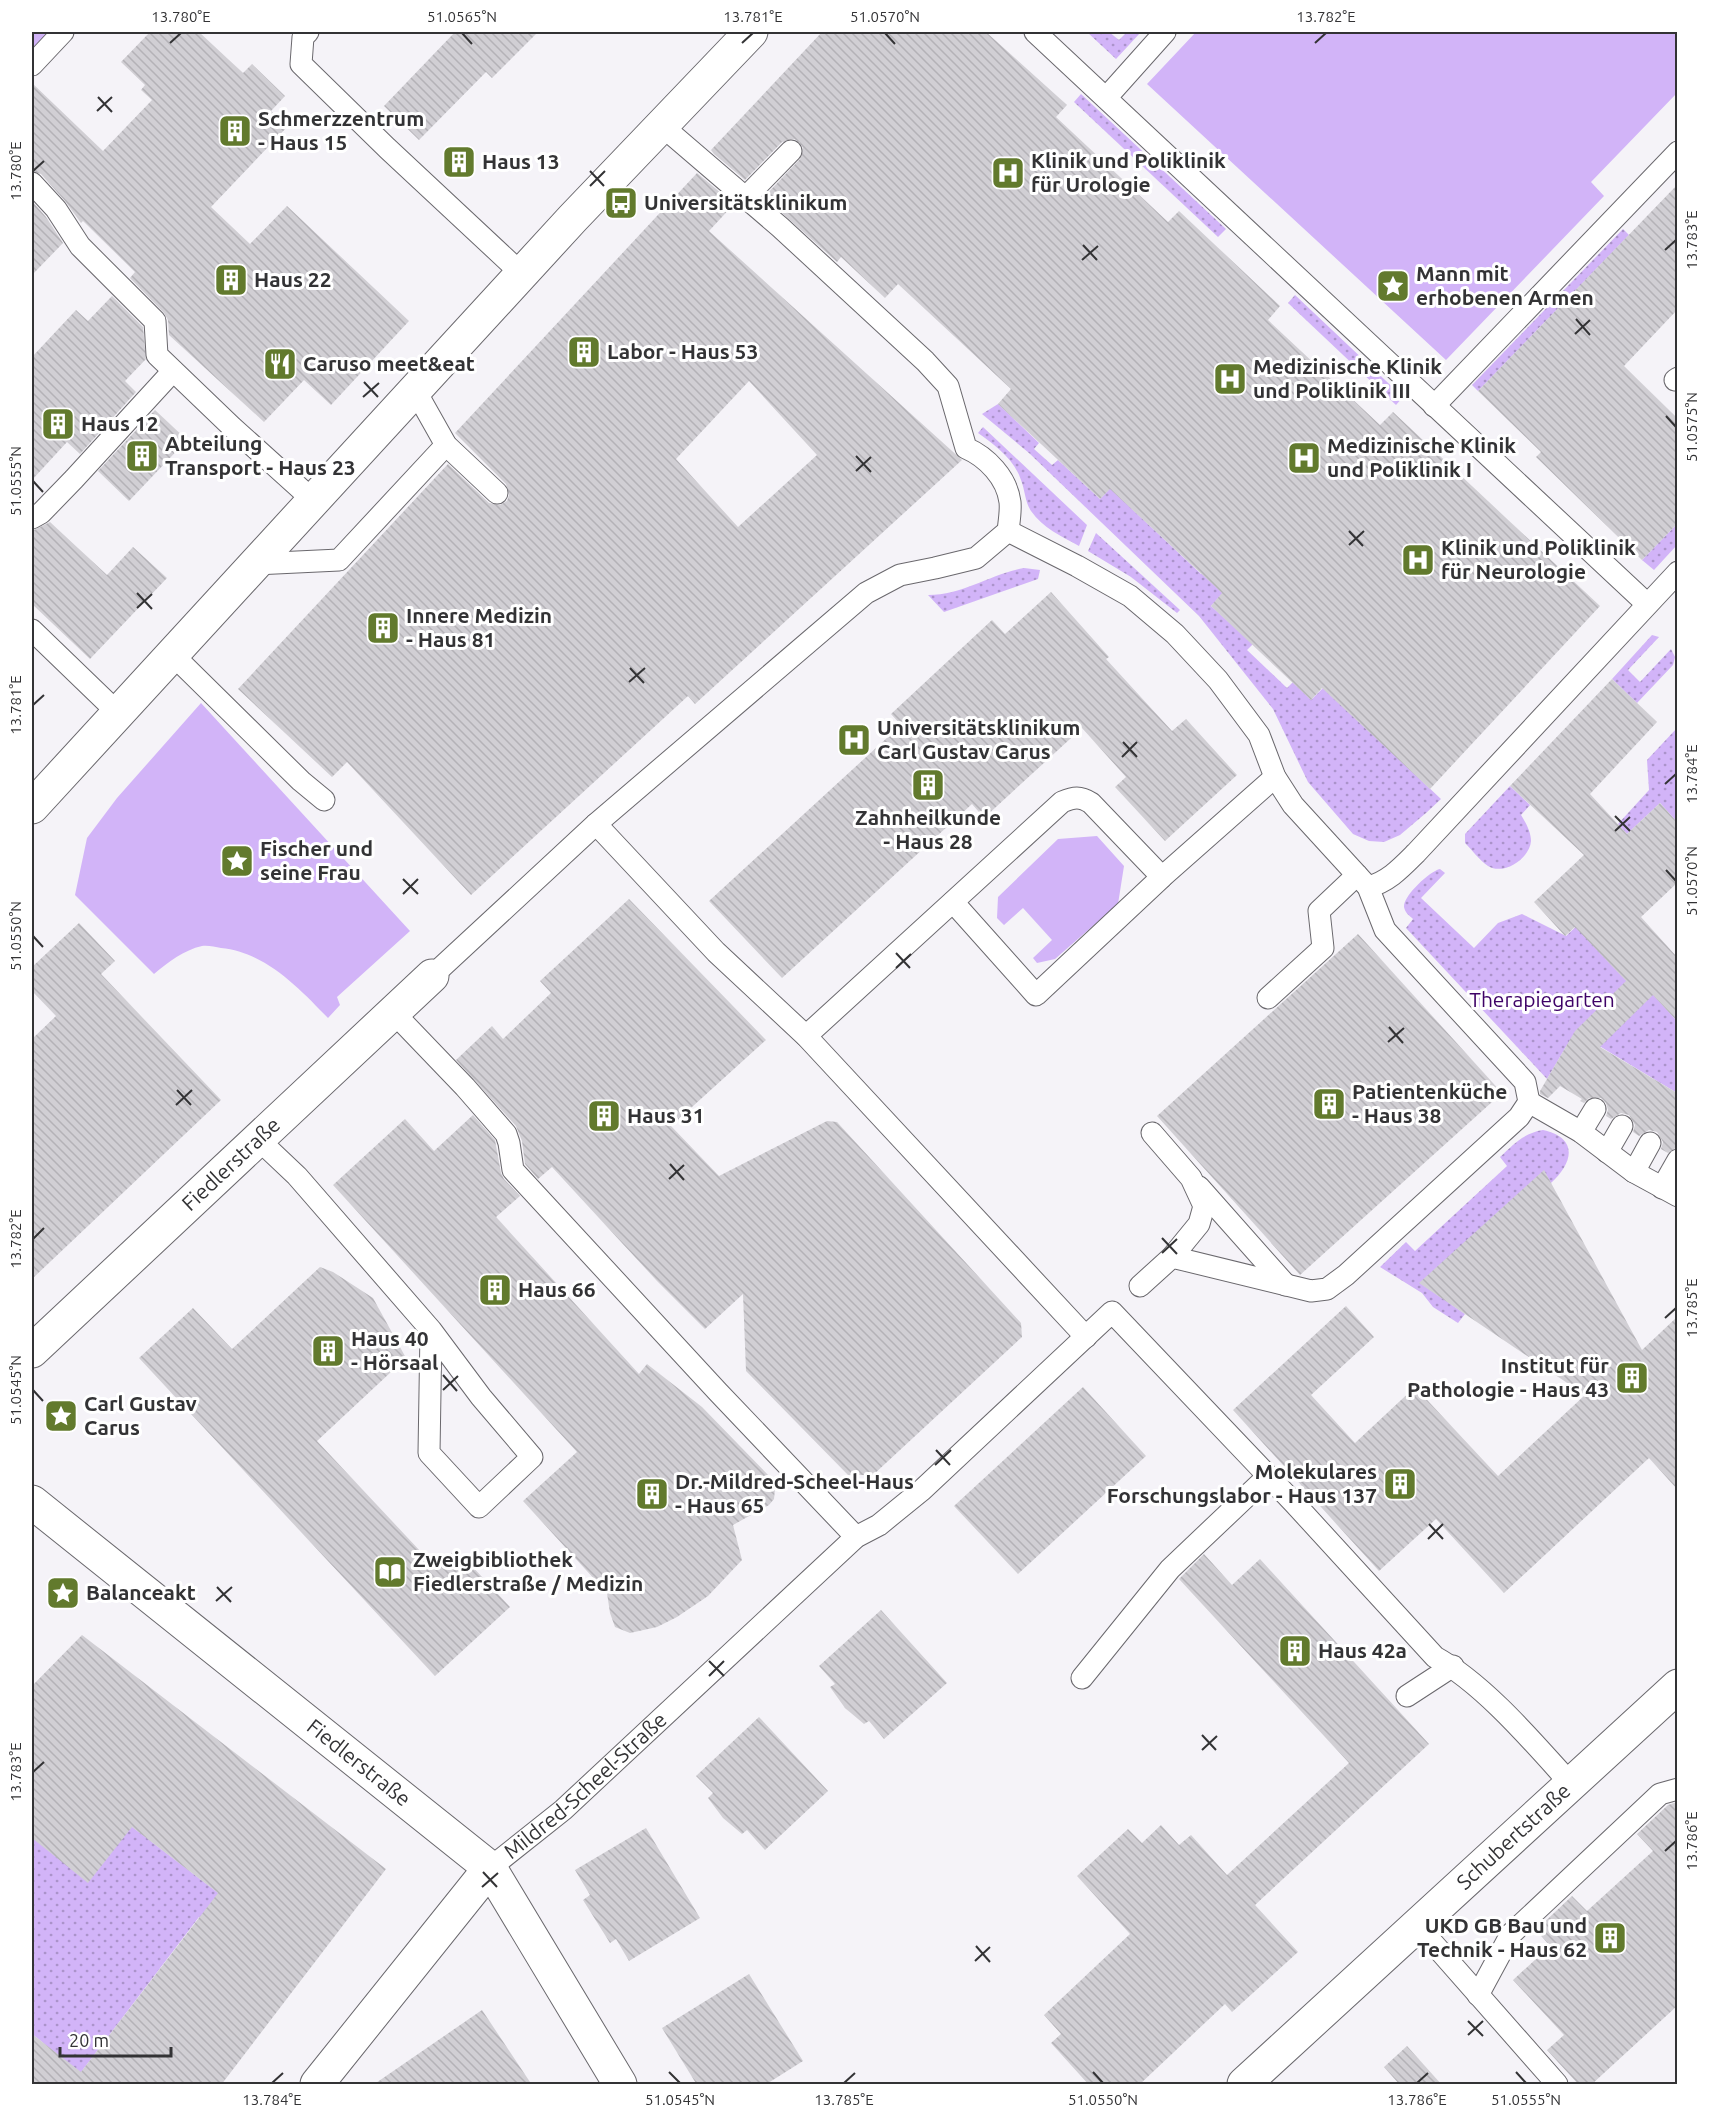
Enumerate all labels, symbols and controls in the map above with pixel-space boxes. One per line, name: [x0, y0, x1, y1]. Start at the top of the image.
text: 13.780°E: [151, 8, 211, 25]
text: 51.0565°N: [427, 8, 497, 25]
text: 13.781°E: [723, 8, 783, 25]
text: 51.0570°N: [850, 8, 920, 25]
text: 13.782°E: [1296, 8, 1356, 25]
place label: Schmerzzentrum - Haus 15: [258, 106, 424, 154]
building icon: Schmerzzentrum - Haus 15: [217, 113, 253, 149]
text: 13.780°E: [7, 141, 24, 201]
building icon: Haus 13: [441, 144, 477, 180]
place label: Klinik und Poliklinik für Urologie: [1031, 148, 1226, 196]
place label: Haus 13: [482, 149, 560, 173]
hospital icon: Klinik und Poliklinik für Urologie: [990, 155, 1026, 191]
bus stop icon: Universitätsklinikum: [603, 185, 639, 221]
place label: Universitätsklinikum: [644, 190, 847, 214]
text: 13.783°E: [1683, 210, 1700, 270]
place label: Mann mit erhobenen Armen: [1416, 261, 1594, 309]
building icon: Haus 22: [213, 262, 249, 298]
place label: Haus 22: [254, 267, 332, 291]
place icon: Mann mit erhobenen Armen: [1375, 268, 1411, 304]
building icon: Labor - Haus 53: [566, 334, 602, 370]
place label: Labor - Haus 53: [607, 339, 758, 363]
restaurant icon: Caruso meet&eat: [262, 346, 298, 382]
place label: Caruso meet&eat: [303, 351, 475, 375]
place label: Medizinische Klinik und Poliklinik III: [1253, 354, 1442, 402]
hospital icon: Medizinische Klinik und Poliklinik III: [1212, 361, 1248, 397]
text: 51.0575°N: [1683, 392, 1700, 462]
building icon: Haus 12: [40, 406, 76, 442]
place label: Haus 12: [81, 411, 159, 435]
place label: Abteilung Transport - Haus 23: [165, 431, 356, 479]
place label: Medizinische Klinik und Poliklinik I: [1327, 433, 1516, 481]
building icon: Abteilung Transport - Haus 23: [124, 438, 160, 474]
hospital icon: Medizinische Klinik und Poliklinik I: [1286, 440, 1322, 476]
text: 51.0555°N: [7, 446, 24, 516]
place label: Klinik und Poliklinik für Neurologie: [1441, 535, 1636, 583]
hospital icon: Klinik und Poliklinik für Neurologie: [1400, 542, 1436, 578]
place label: Innere Medizin - Haus 81: [406, 603, 552, 651]
building icon: Innere Medizin - Haus 81: [365, 610, 401, 646]
text: 13.781°E: [7, 675, 24, 735]
place label: Universitätsklinikum Carl Gustav Carus: [877, 715, 1080, 763]
hospital icon: Universitätsklinikum Carl Gustav Carus: [836, 722, 872, 758]
text: 13.784°E: [1683, 744, 1700, 804]
building icon: Zahnheilkunde - Haus 28: [910, 767, 946, 803]
place label: Zahnheilkunde - Haus 28: [855, 805, 1001, 853]
place label: Fischer und seine Frau: [260, 836, 373, 884]
place icon: Fischer und seine Frau: [219, 843, 255, 879]
text: 51.0570°N: [1683, 846, 1700, 916]
text: 51.0550°N: [7, 901, 24, 971]
park label: Therapiegarten: [1469, 987, 1615, 1011]
place label: Patientenküche - Haus 38: [1352, 1079, 1507, 1127]
building icon: Patientenküche - Haus 38: [1311, 1086, 1347, 1122]
building icon: Haus 31: [586, 1098, 622, 1134]
place label: Haus 31: [627, 1103, 705, 1127]
street label: Fiedlerstraße: [176, 1112, 284, 1215]
text: 13.782°E: [7, 1209, 24, 1269]
building icon: Haus 66: [477, 1272, 513, 1308]
place label: Haus 66: [518, 1277, 596, 1301]
text: 13.785°E: [1683, 1278, 1700, 1338]
place label: Haus 40 - Hörsaal: [351, 1326, 438, 1374]
building icon: Haus 40 - Hörsaal: [310, 1333, 346, 1369]
place label: Institut für Pathologie - Haus 43: [1407, 1353, 1609, 1401]
text: 51.0545°N: [7, 1355, 24, 1425]
building icon: Institut für Pathologie - Haus 43: [1614, 1360, 1650, 1396]
place label: Carl Gustav Carus: [84, 1391, 197, 1439]
place icon: Carl Gustav Carus: [43, 1398, 79, 1434]
place label: Molekulares Forschungslabor - Haus 137: [1107, 1459, 1377, 1507]
building icon: Molekulares Forschungslabor - Haus 137: [1382, 1466, 1418, 1502]
place label: Dr.-Mildred-Scheel-Haus - Haus 65: [675, 1469, 914, 1517]
building icon: Dr.-Mildred-Scheel-Haus - Haus 65: [634, 1476, 670, 1512]
place label: Zweigbibliothek Fiedlerstraße / Medizin: [413, 1547, 643, 1595]
library icon: Zweigbibliothek Fiedlerstraße / Medizin: [372, 1554, 408, 1590]
place icon: Balanceakt: [45, 1575, 81, 1611]
place label: Balanceakt: [86, 1580, 196, 1604]
building icon: Haus 42a: [1277, 1633, 1313, 1669]
place label: Haus 42a: [1318, 1638, 1407, 1662]
street label: Mildred-Scheel-Straße: [499, 1707, 671, 1863]
street label: Fiedlerstraße: [303, 1714, 416, 1811]
text: 13.783°E: [7, 1742, 24, 1802]
street label: Schubertstraße: [1451, 1778, 1575, 1894]
text: 13.786°E: [1683, 1811, 1700, 1871]
place label: UKD GB Bau und Technik - Haus 62: [1417, 1913, 1587, 1961]
building icon: UKD GB Bau und Technik - Haus 62: [1592, 1920, 1628, 1956]
scale bar: [60, 2020, 171, 2058]
text: 20 m: [69, 2030, 109, 2050]
text: 13.784°E: [242, 2091, 302, 2108]
text: 51.0545°N: [645, 2091, 715, 2108]
text: 13.785°E: [814, 2091, 874, 2108]
text: 51.0550°N: [1068, 2091, 1138, 2108]
text: 13.786°E: [1387, 2091, 1447, 2108]
text: 51.0555°N: [1491, 2091, 1561, 2108]

